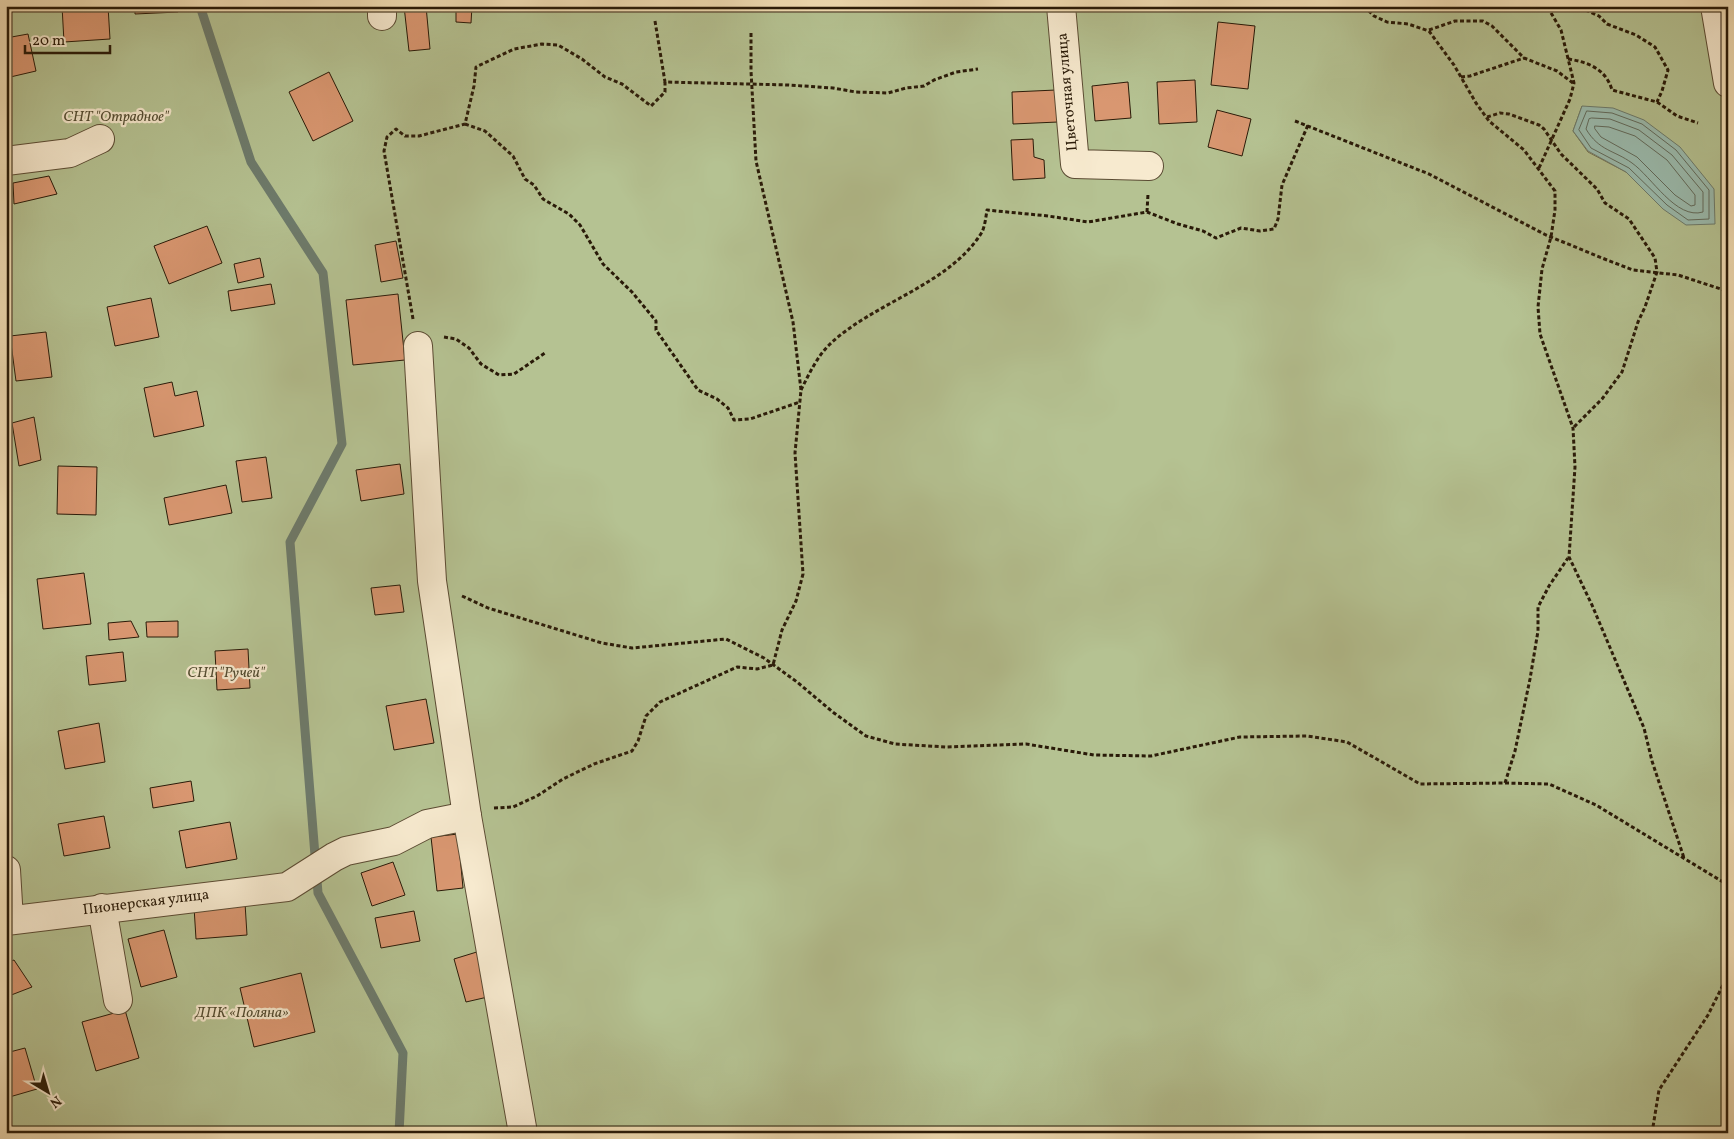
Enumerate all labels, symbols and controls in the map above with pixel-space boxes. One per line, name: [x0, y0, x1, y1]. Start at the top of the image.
scale bar: [25, 22, 110, 54]
text: 20 m: [32, 31, 65, 52]
street label: Цветочная улица: [1052, 32, 1084, 152]
park label: СНТ "Отрадное": [63, 107, 170, 128]
park label: СНТ "Ручей": [187, 663, 266, 684]
street label: Пионерская улица: [81, 885, 211, 921]
park label: ДПК «Поляна»: [194, 1003, 289, 1024]
north arrow: [22, 1066, 72, 1116]
text: N: [45, 1090, 65, 1112]

